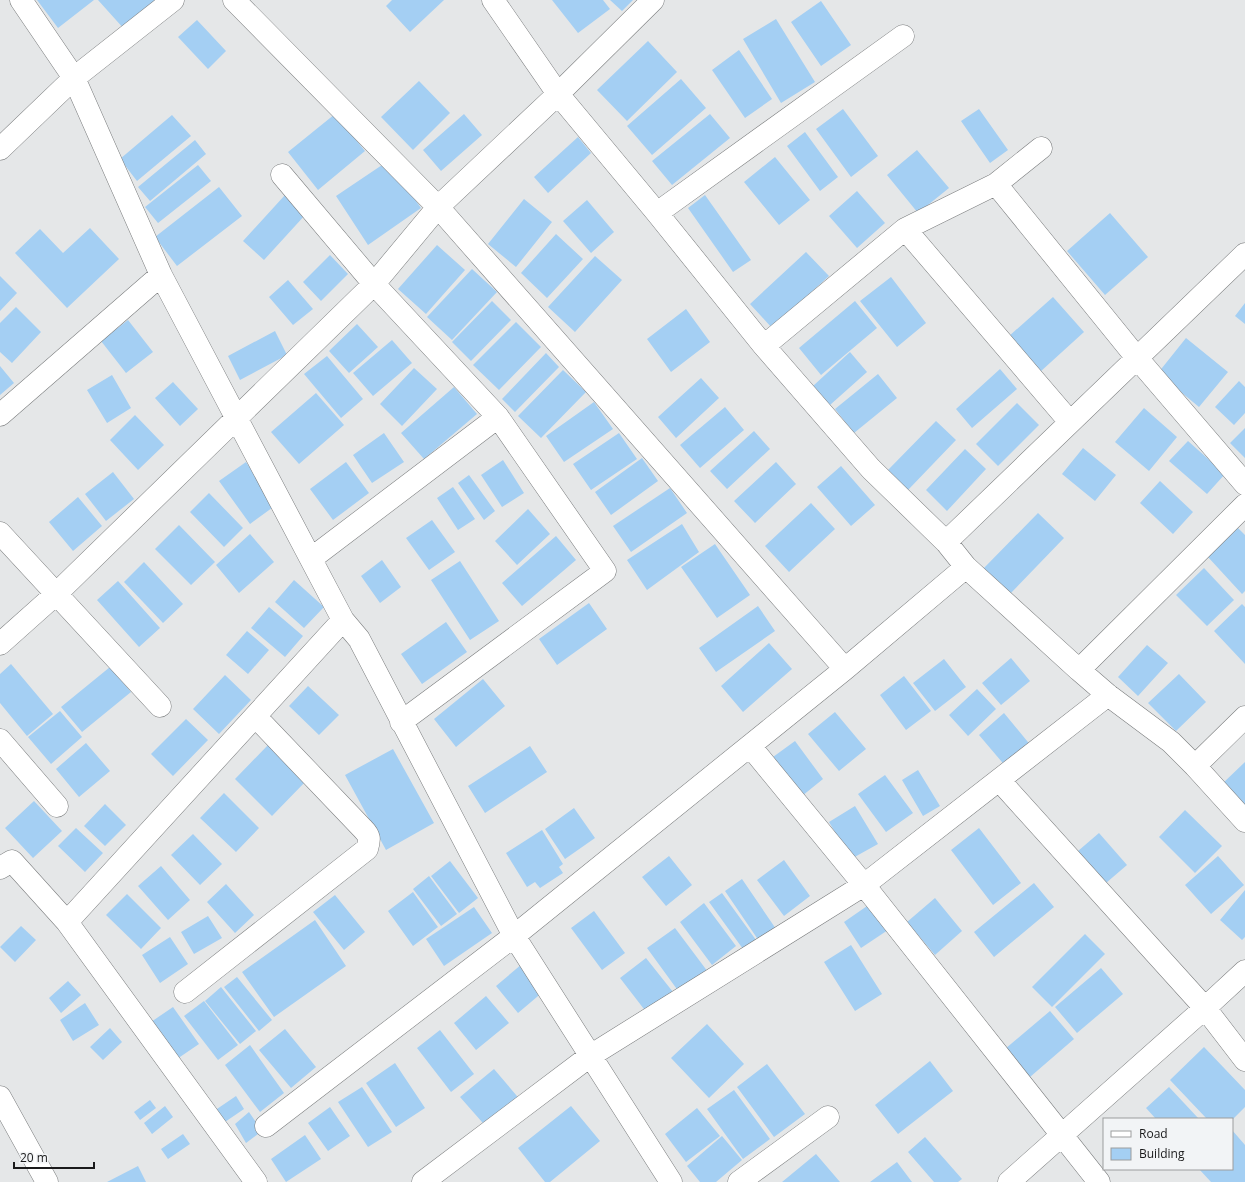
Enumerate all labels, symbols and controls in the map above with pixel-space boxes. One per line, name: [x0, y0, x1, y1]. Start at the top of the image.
legend: [1103, 1118, 1233, 1170]
text: Road: [1139, 1125, 1168, 1142]
scale bar: [14, 1144, 94, 1170]
text: Building: [1139, 1145, 1185, 1162]
text: 20 m: [20, 1149, 48, 1166]

